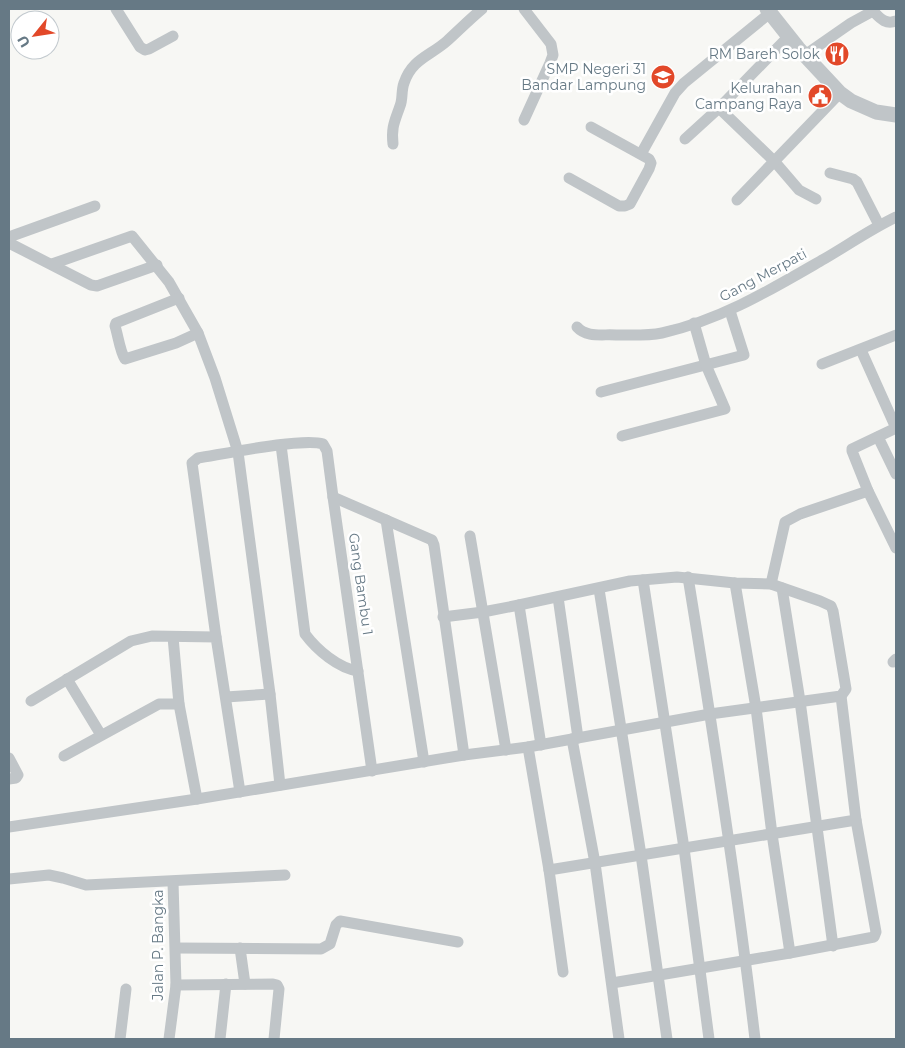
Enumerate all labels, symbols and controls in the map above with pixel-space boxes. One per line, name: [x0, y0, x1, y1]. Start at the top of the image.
north arrow: [10, 10, 60, 60]
text: U: [13, 32, 34, 51]
restaurant icon: RM Bareh Solok: [824, 41, 850, 67]
place label: RM Bareh Solok: [709, 45, 821, 63]
place label: SMP Negeri 31 Bandar Lampung: [521, 60, 646, 94]
school or university icon: SMP Negeri 31 Bandar Lampung: [650, 64, 676, 90]
place label: Kelurahan Campang Raya: [695, 79, 802, 113]
public building icon: Kelurahan Campang Raya: [807, 83, 833, 109]
street label: Gang Merpati: [716, 244, 810, 306]
street label: Gang Bambu 1: [345, 532, 377, 636]
street label: Jalan P. Bangka: [149, 889, 167, 1002]

